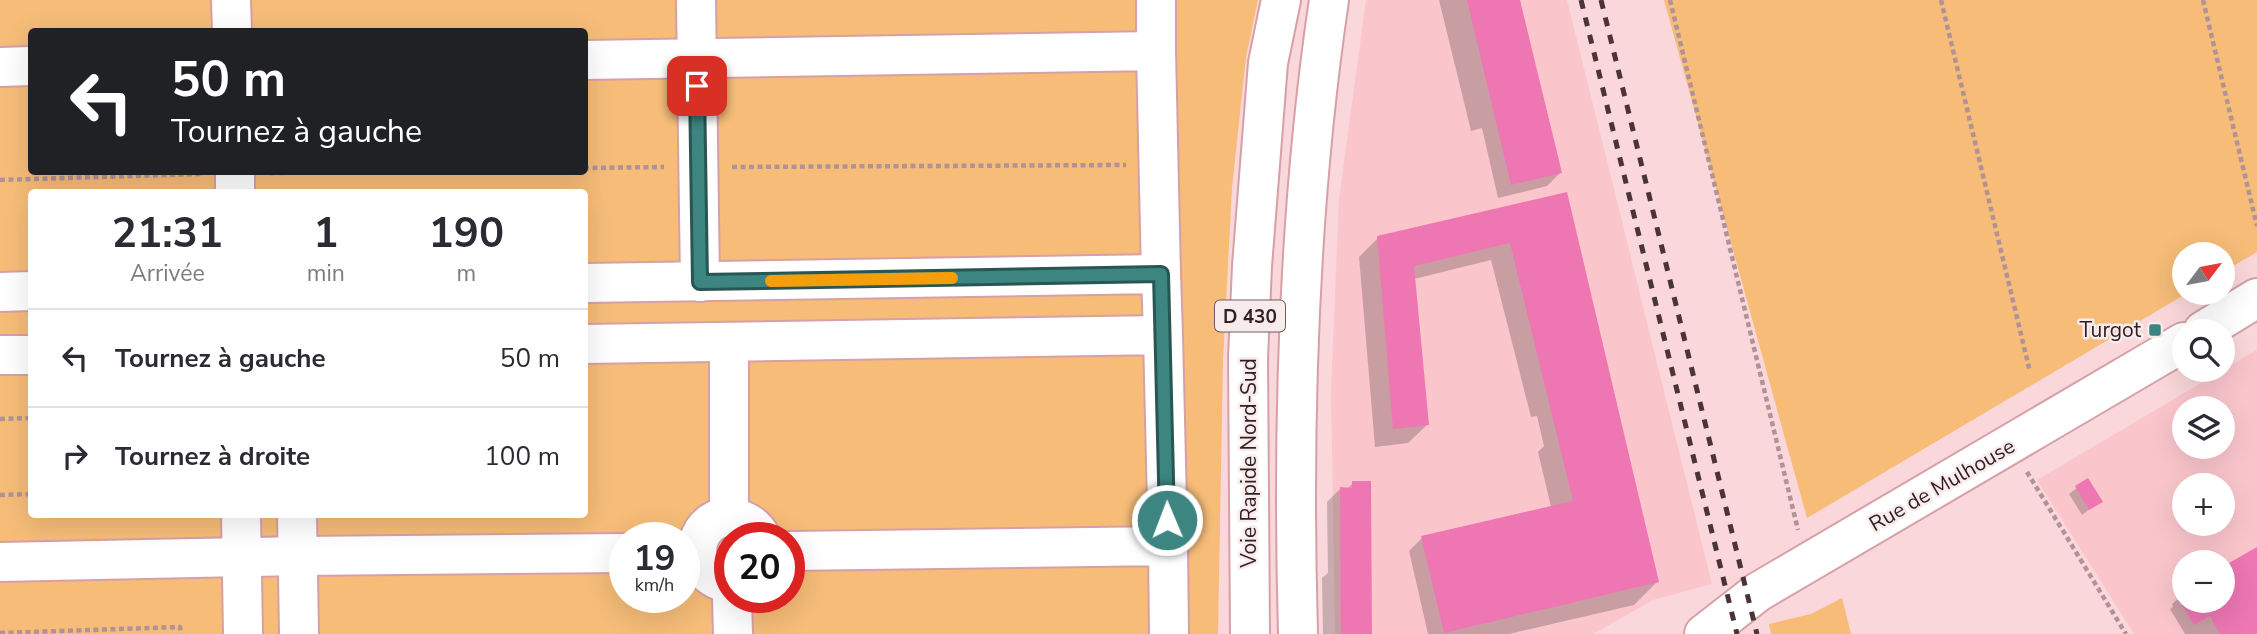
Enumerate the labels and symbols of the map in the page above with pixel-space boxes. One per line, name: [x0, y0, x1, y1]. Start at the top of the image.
pin: [667, 56, 727, 116]
north arrow: [2172, 242, 2235, 304]
road number: D 430: [1215, 300, 1285, 332]
place label: Turgot: [2079, 316, 2142, 344]
marker: Turgot: [2147, 322, 2163, 338]
street label: Voie Rapide Nord-Sud: [1235, 358, 1263, 569]
street label: Rue de Mulhouse: [1864, 432, 2020, 538]
position arrow: [1130, 483, 1204, 557]
speed limit sign: 20: [714, 522, 805, 613]

